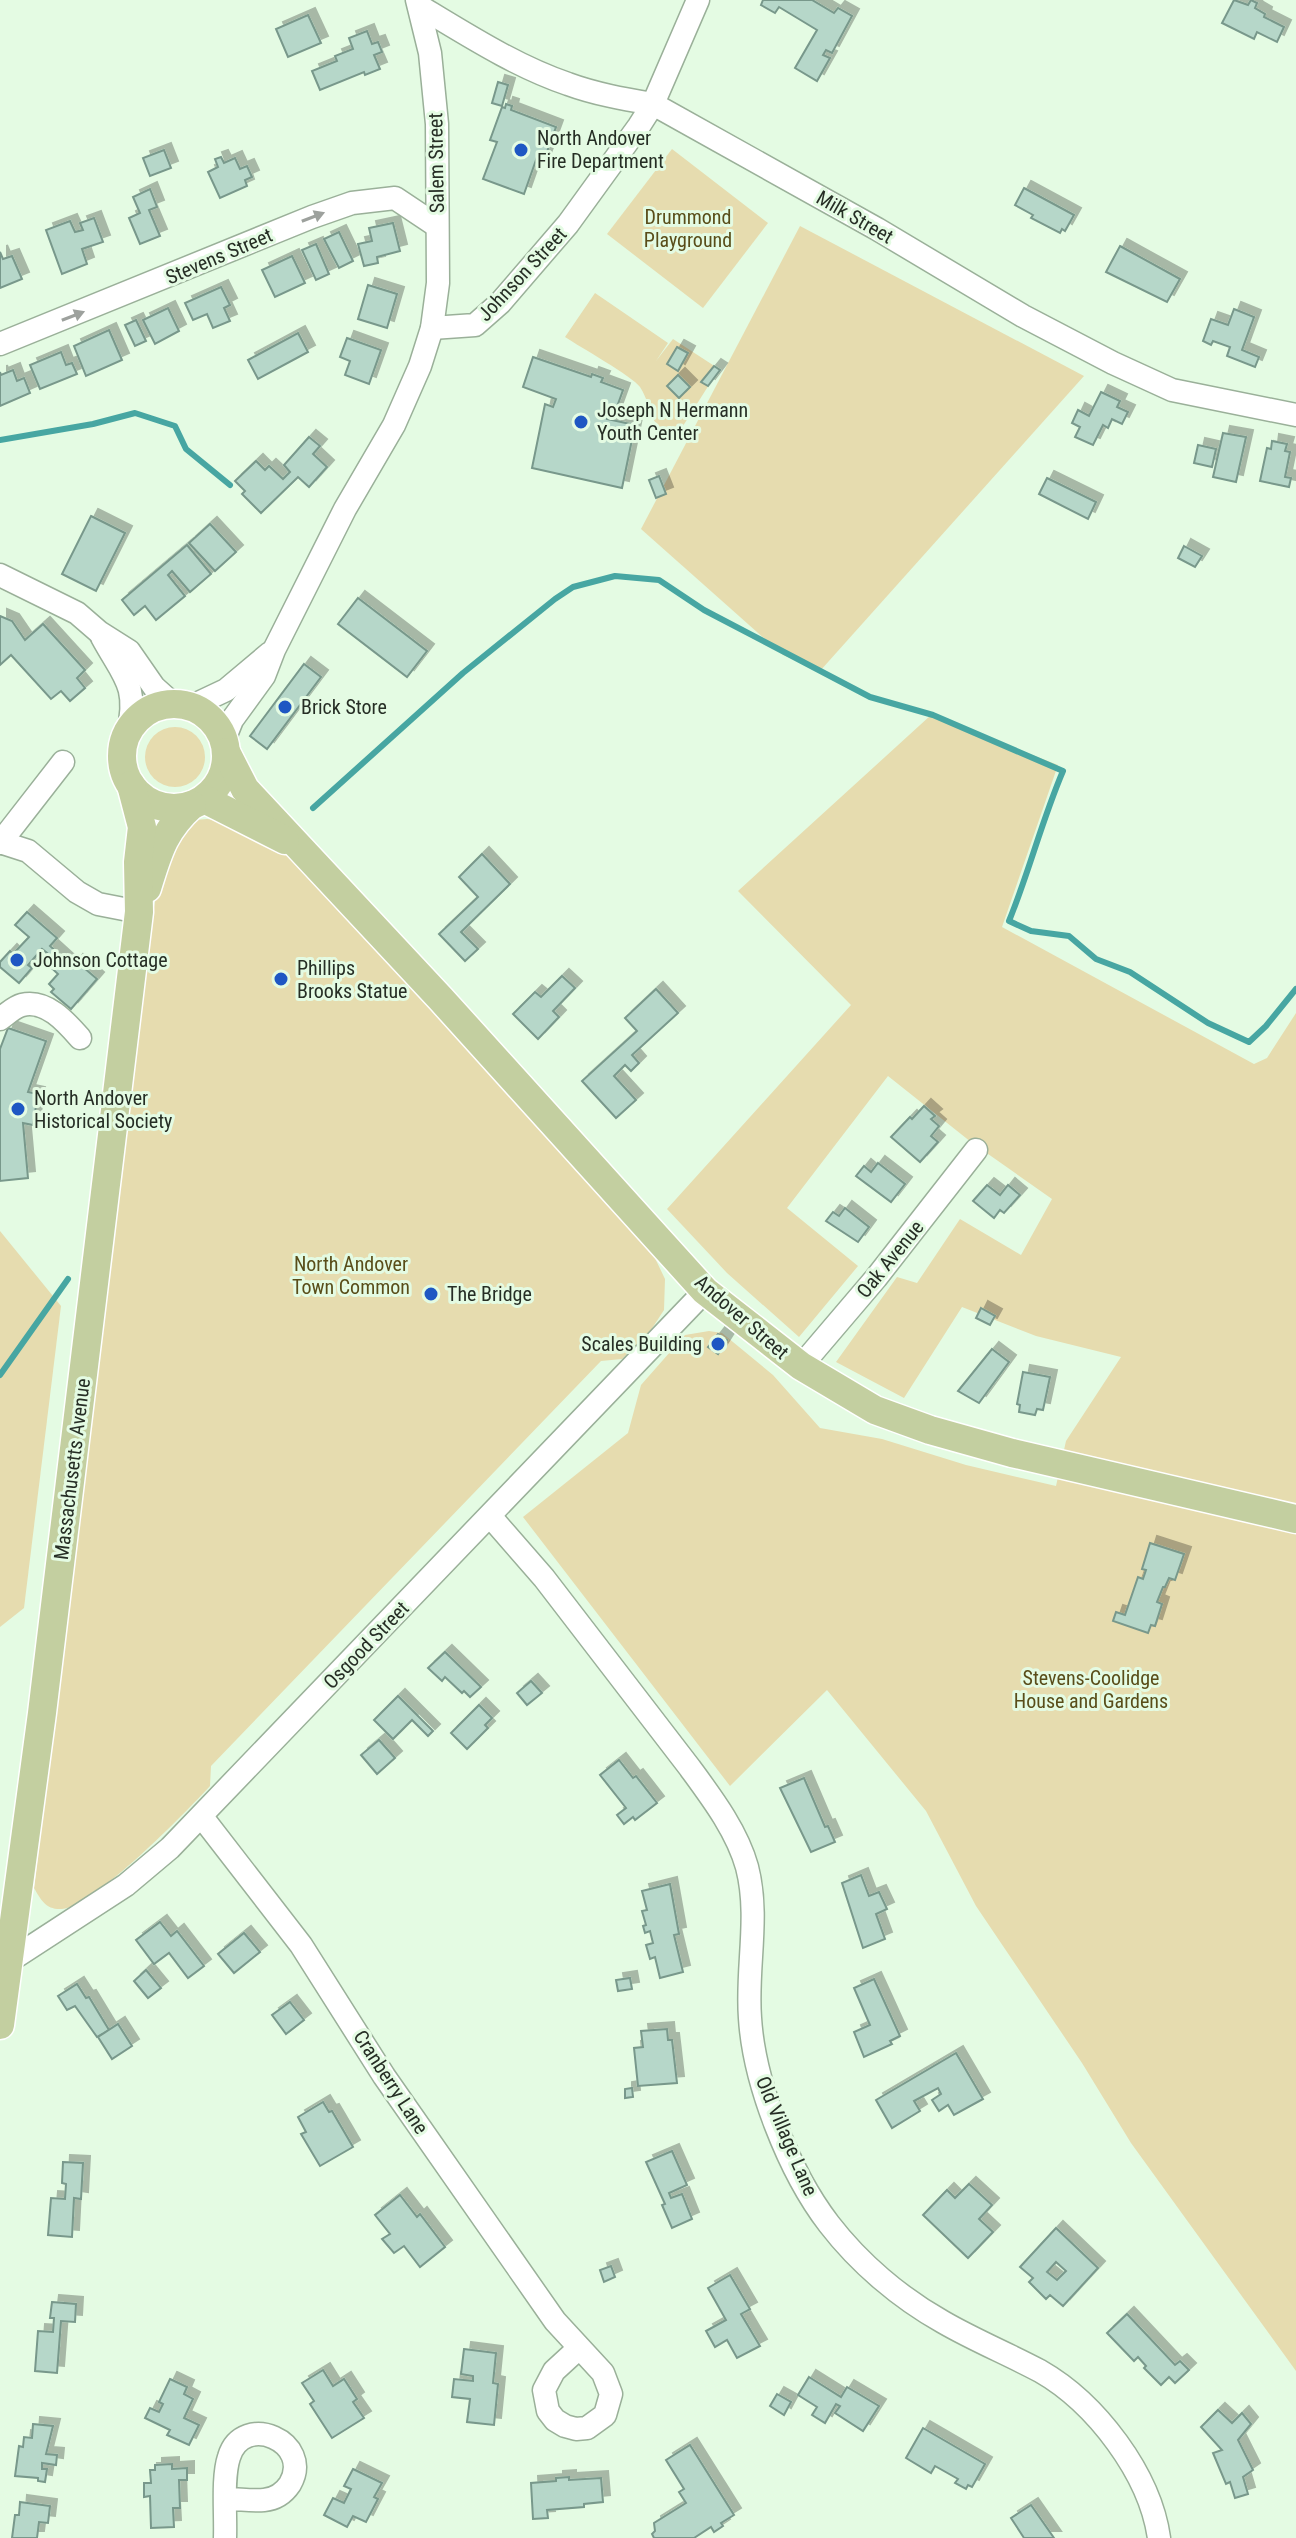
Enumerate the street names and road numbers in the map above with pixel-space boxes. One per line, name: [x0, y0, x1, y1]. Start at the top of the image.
street label: Salem Street: [423, 113, 449, 213]
street label: Milk Street: [812, 185, 898, 249]
street label: Johnson Street: [473, 222, 572, 326]
street label: Stevens Street: [162, 223, 276, 289]
street label: Oak Avenue: [851, 1215, 929, 1303]
street label: Andover Street: [690, 1270, 794, 1364]
street label: Massachusetts Avenue: [49, 1377, 95, 1561]
street label: Osgood Street: [318, 1596, 414, 1694]
street label: Cranberry Lane: [349, 2026, 433, 2138]
street label: Old Village Lane: [751, 2073, 823, 2199]

